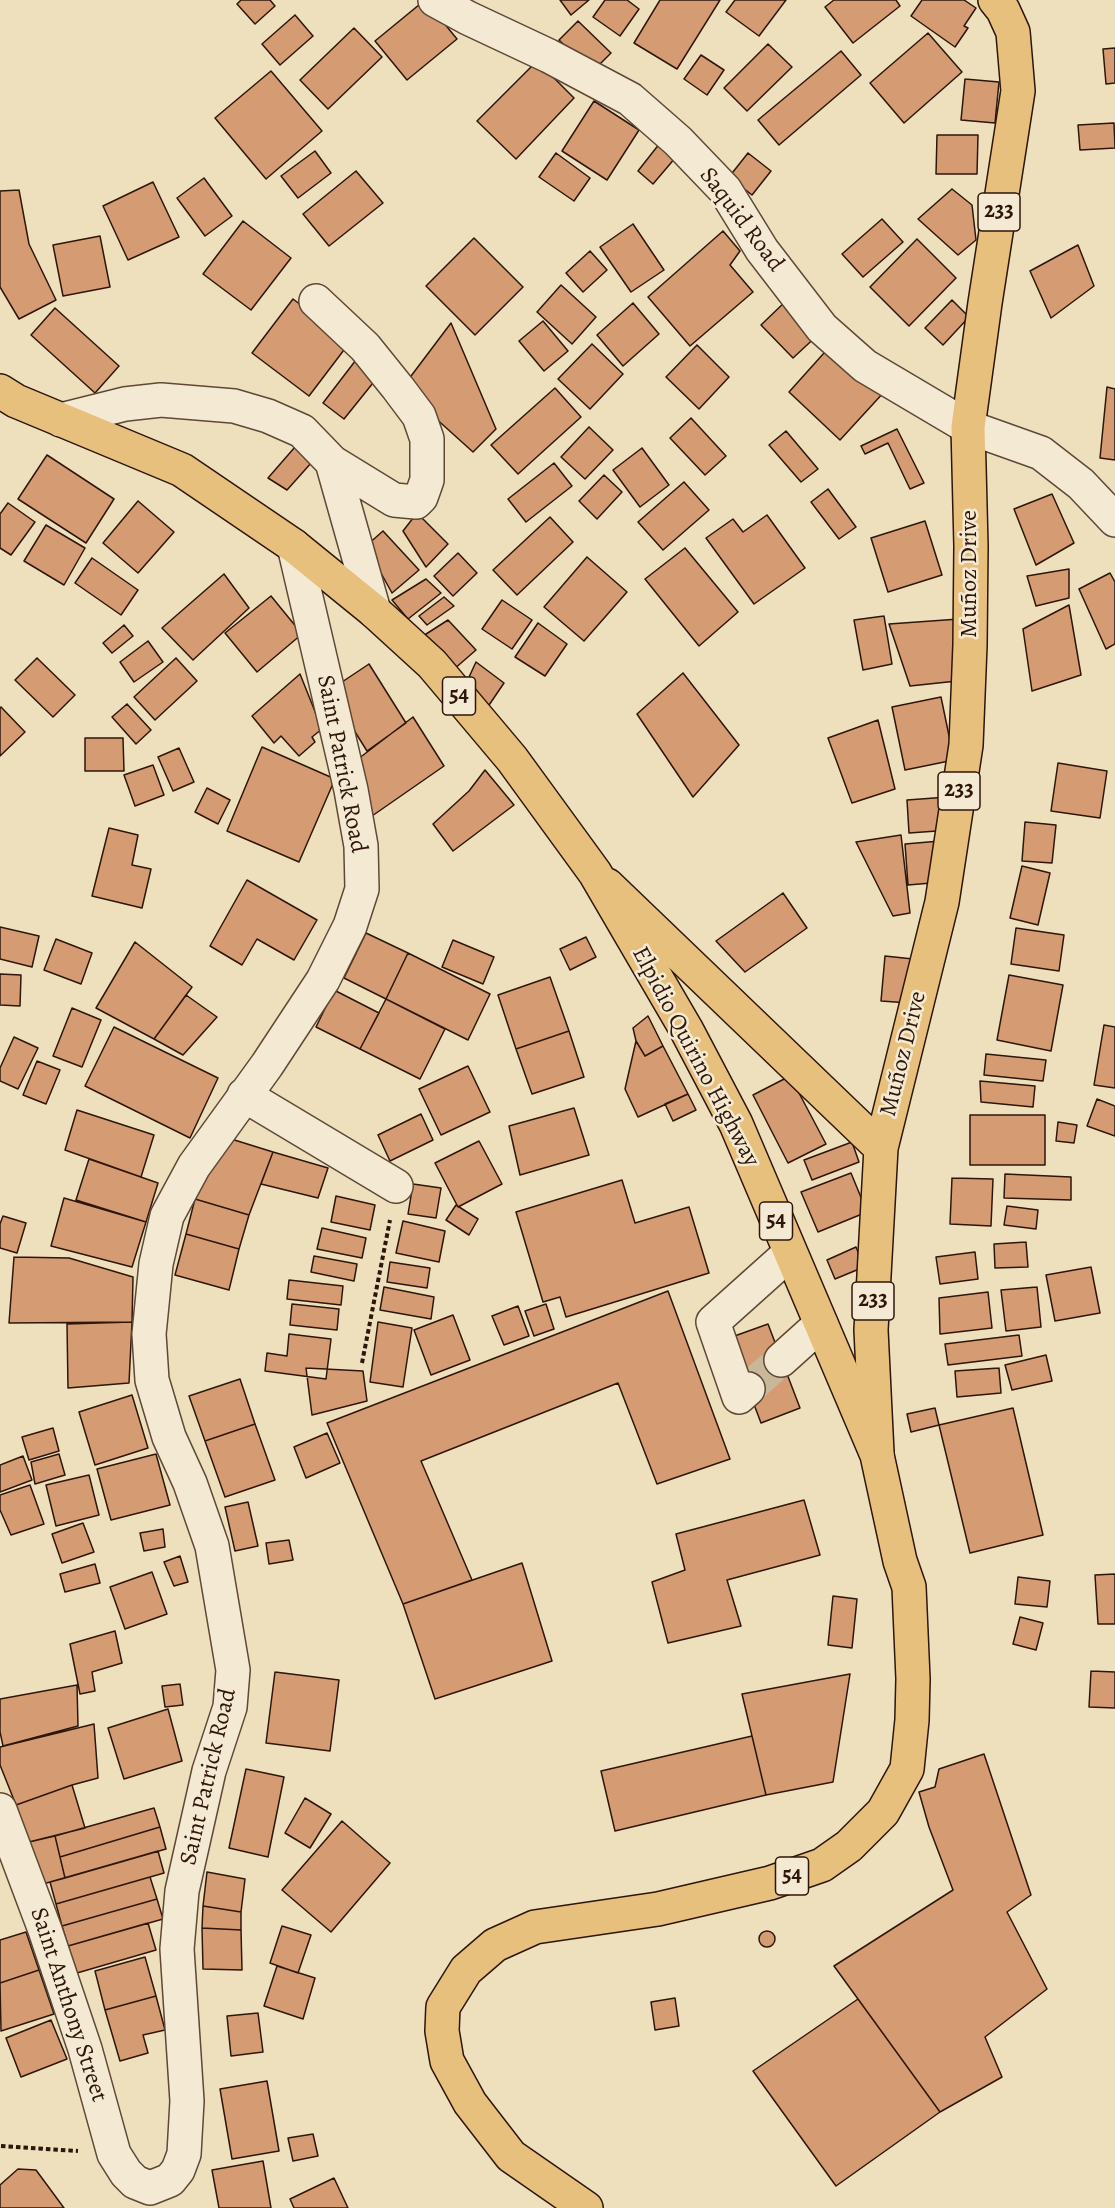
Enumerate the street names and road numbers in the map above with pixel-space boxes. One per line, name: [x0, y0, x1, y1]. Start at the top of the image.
street label: Saquid Road: [692, 162, 790, 278]
road number: 233: [978, 193, 1020, 231]
street label: Muñoz Drive: [956, 510, 984, 638]
street label: Saint Patrick Road: [310, 673, 372, 855]
road number: 54: [442, 677, 476, 715]
road number: 233: [938, 772, 980, 810]
street label: Elpidio Quirino Highway: [625, 942, 765, 1172]
street label: Muñoz Drive: [875, 988, 933, 1120]
road number: 54: [760, 1202, 792, 1240]
road number: 233: [852, 1282, 894, 1320]
street label: Saint Patrick Road: [175, 1686, 243, 1868]
road number: 54: [776, 1857, 808, 1895]
street label: Saint Anthony Street: [23, 1904, 113, 2106]

